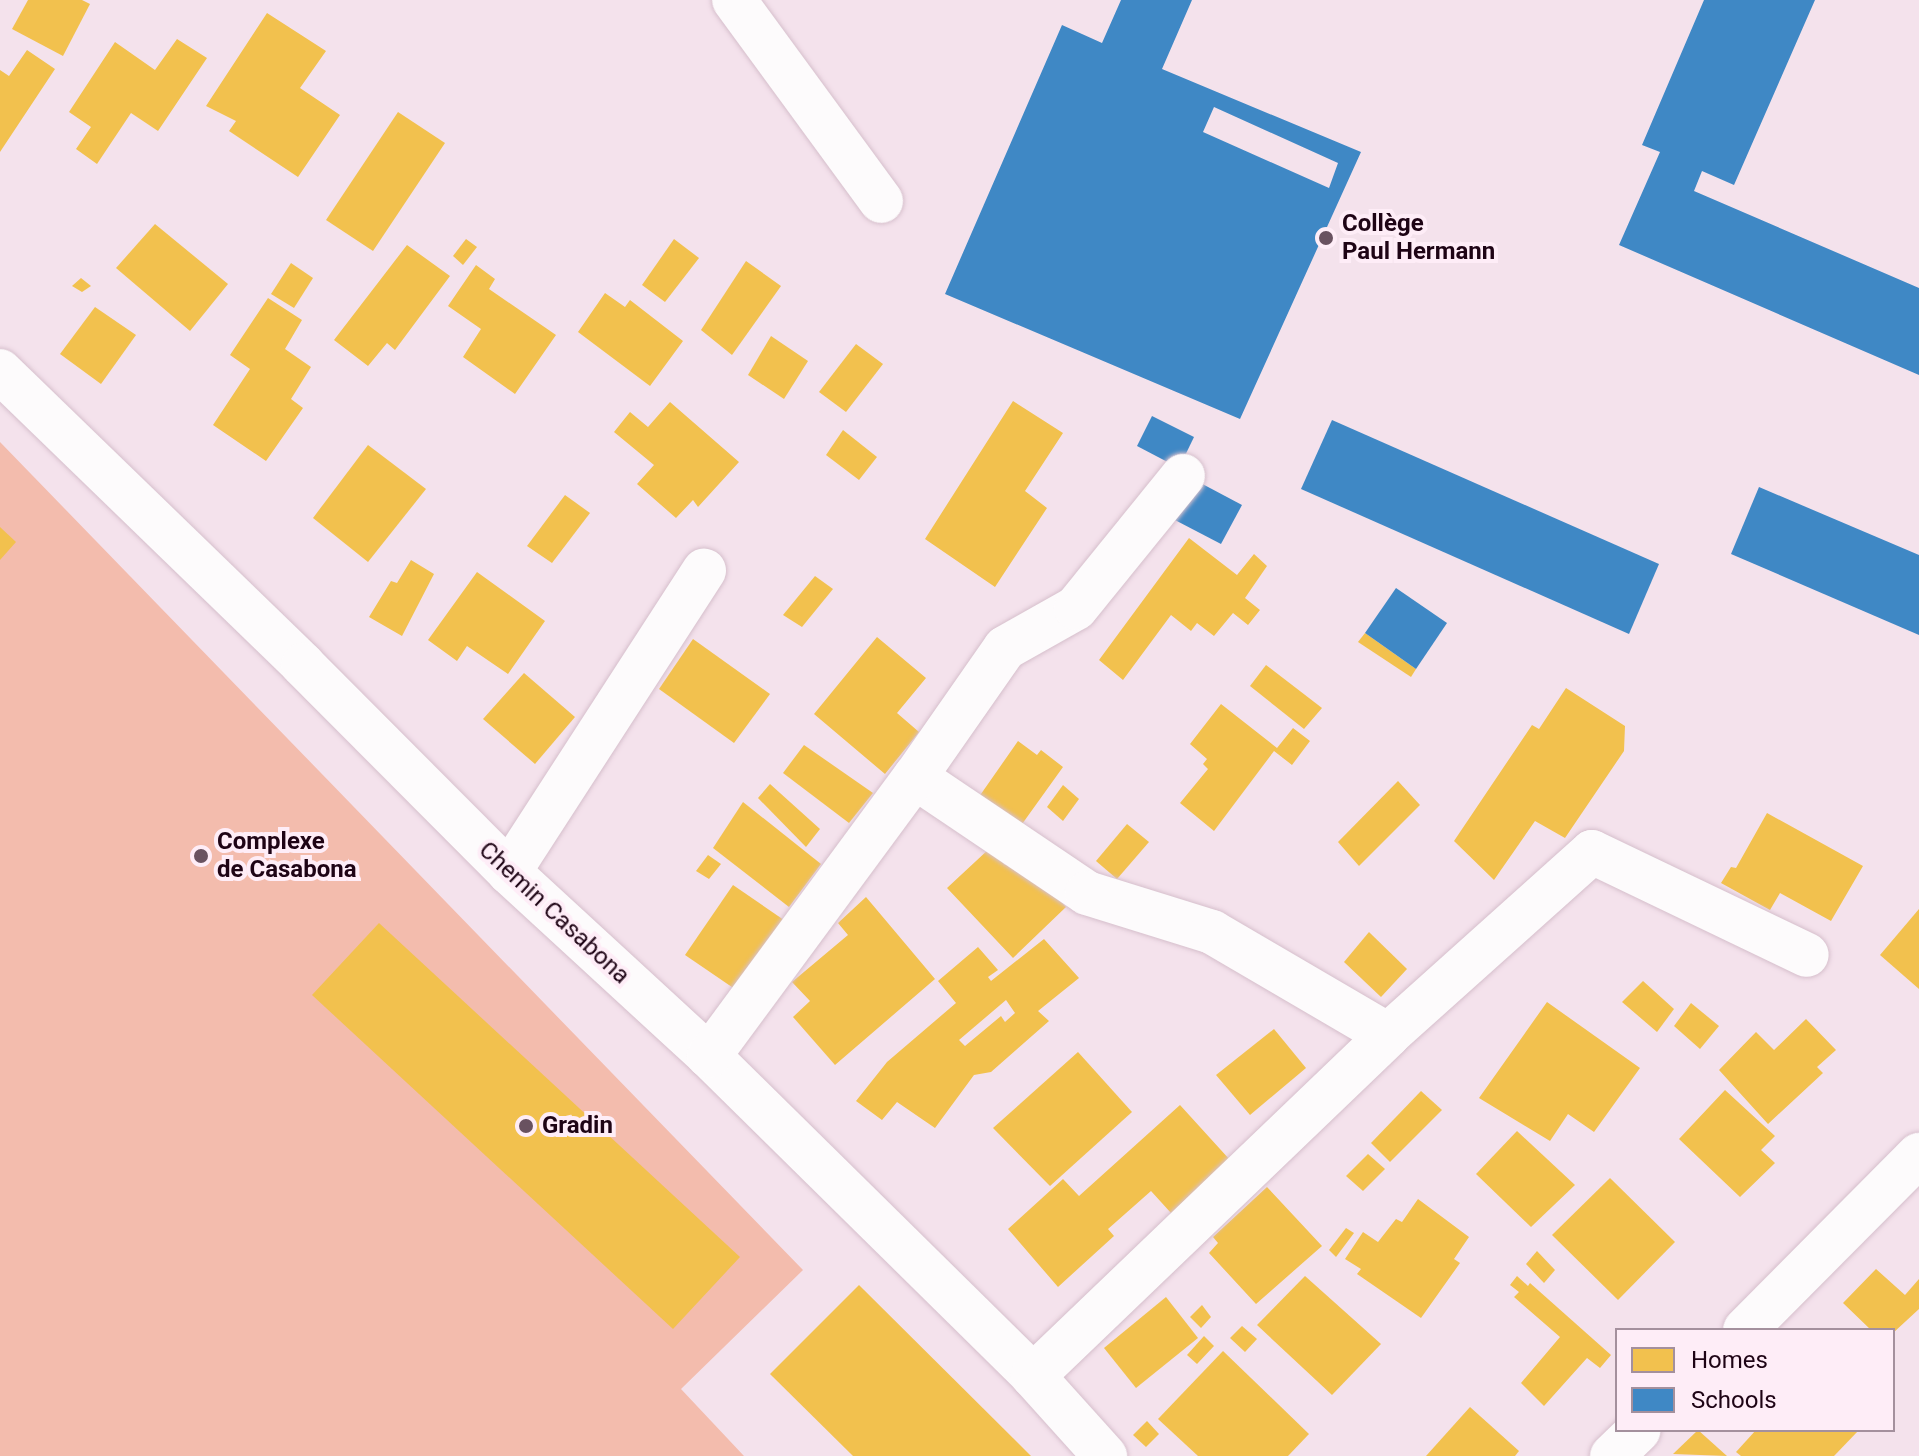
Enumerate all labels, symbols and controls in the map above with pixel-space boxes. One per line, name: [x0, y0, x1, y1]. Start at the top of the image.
place label: Collège Paul Hermann: [1342, 210, 1495, 266]
marker: Collège Paul Hermann: [1317, 229, 1335, 247]
place label: Complexe de Casabona: [217, 828, 356, 884]
street label: Chemin Casabona: [473, 836, 635, 990]
marker: Complexe de Casabona: [192, 847, 210, 865]
place label: Gradin: [542, 1112, 613, 1140]
marker: Gradin: [517, 1117, 535, 1135]
legend: [1615, 1328, 1895, 1432]
text: Homes: [1691, 1346, 1768, 1374]
text: Schools: [1691, 1386, 1777, 1414]

